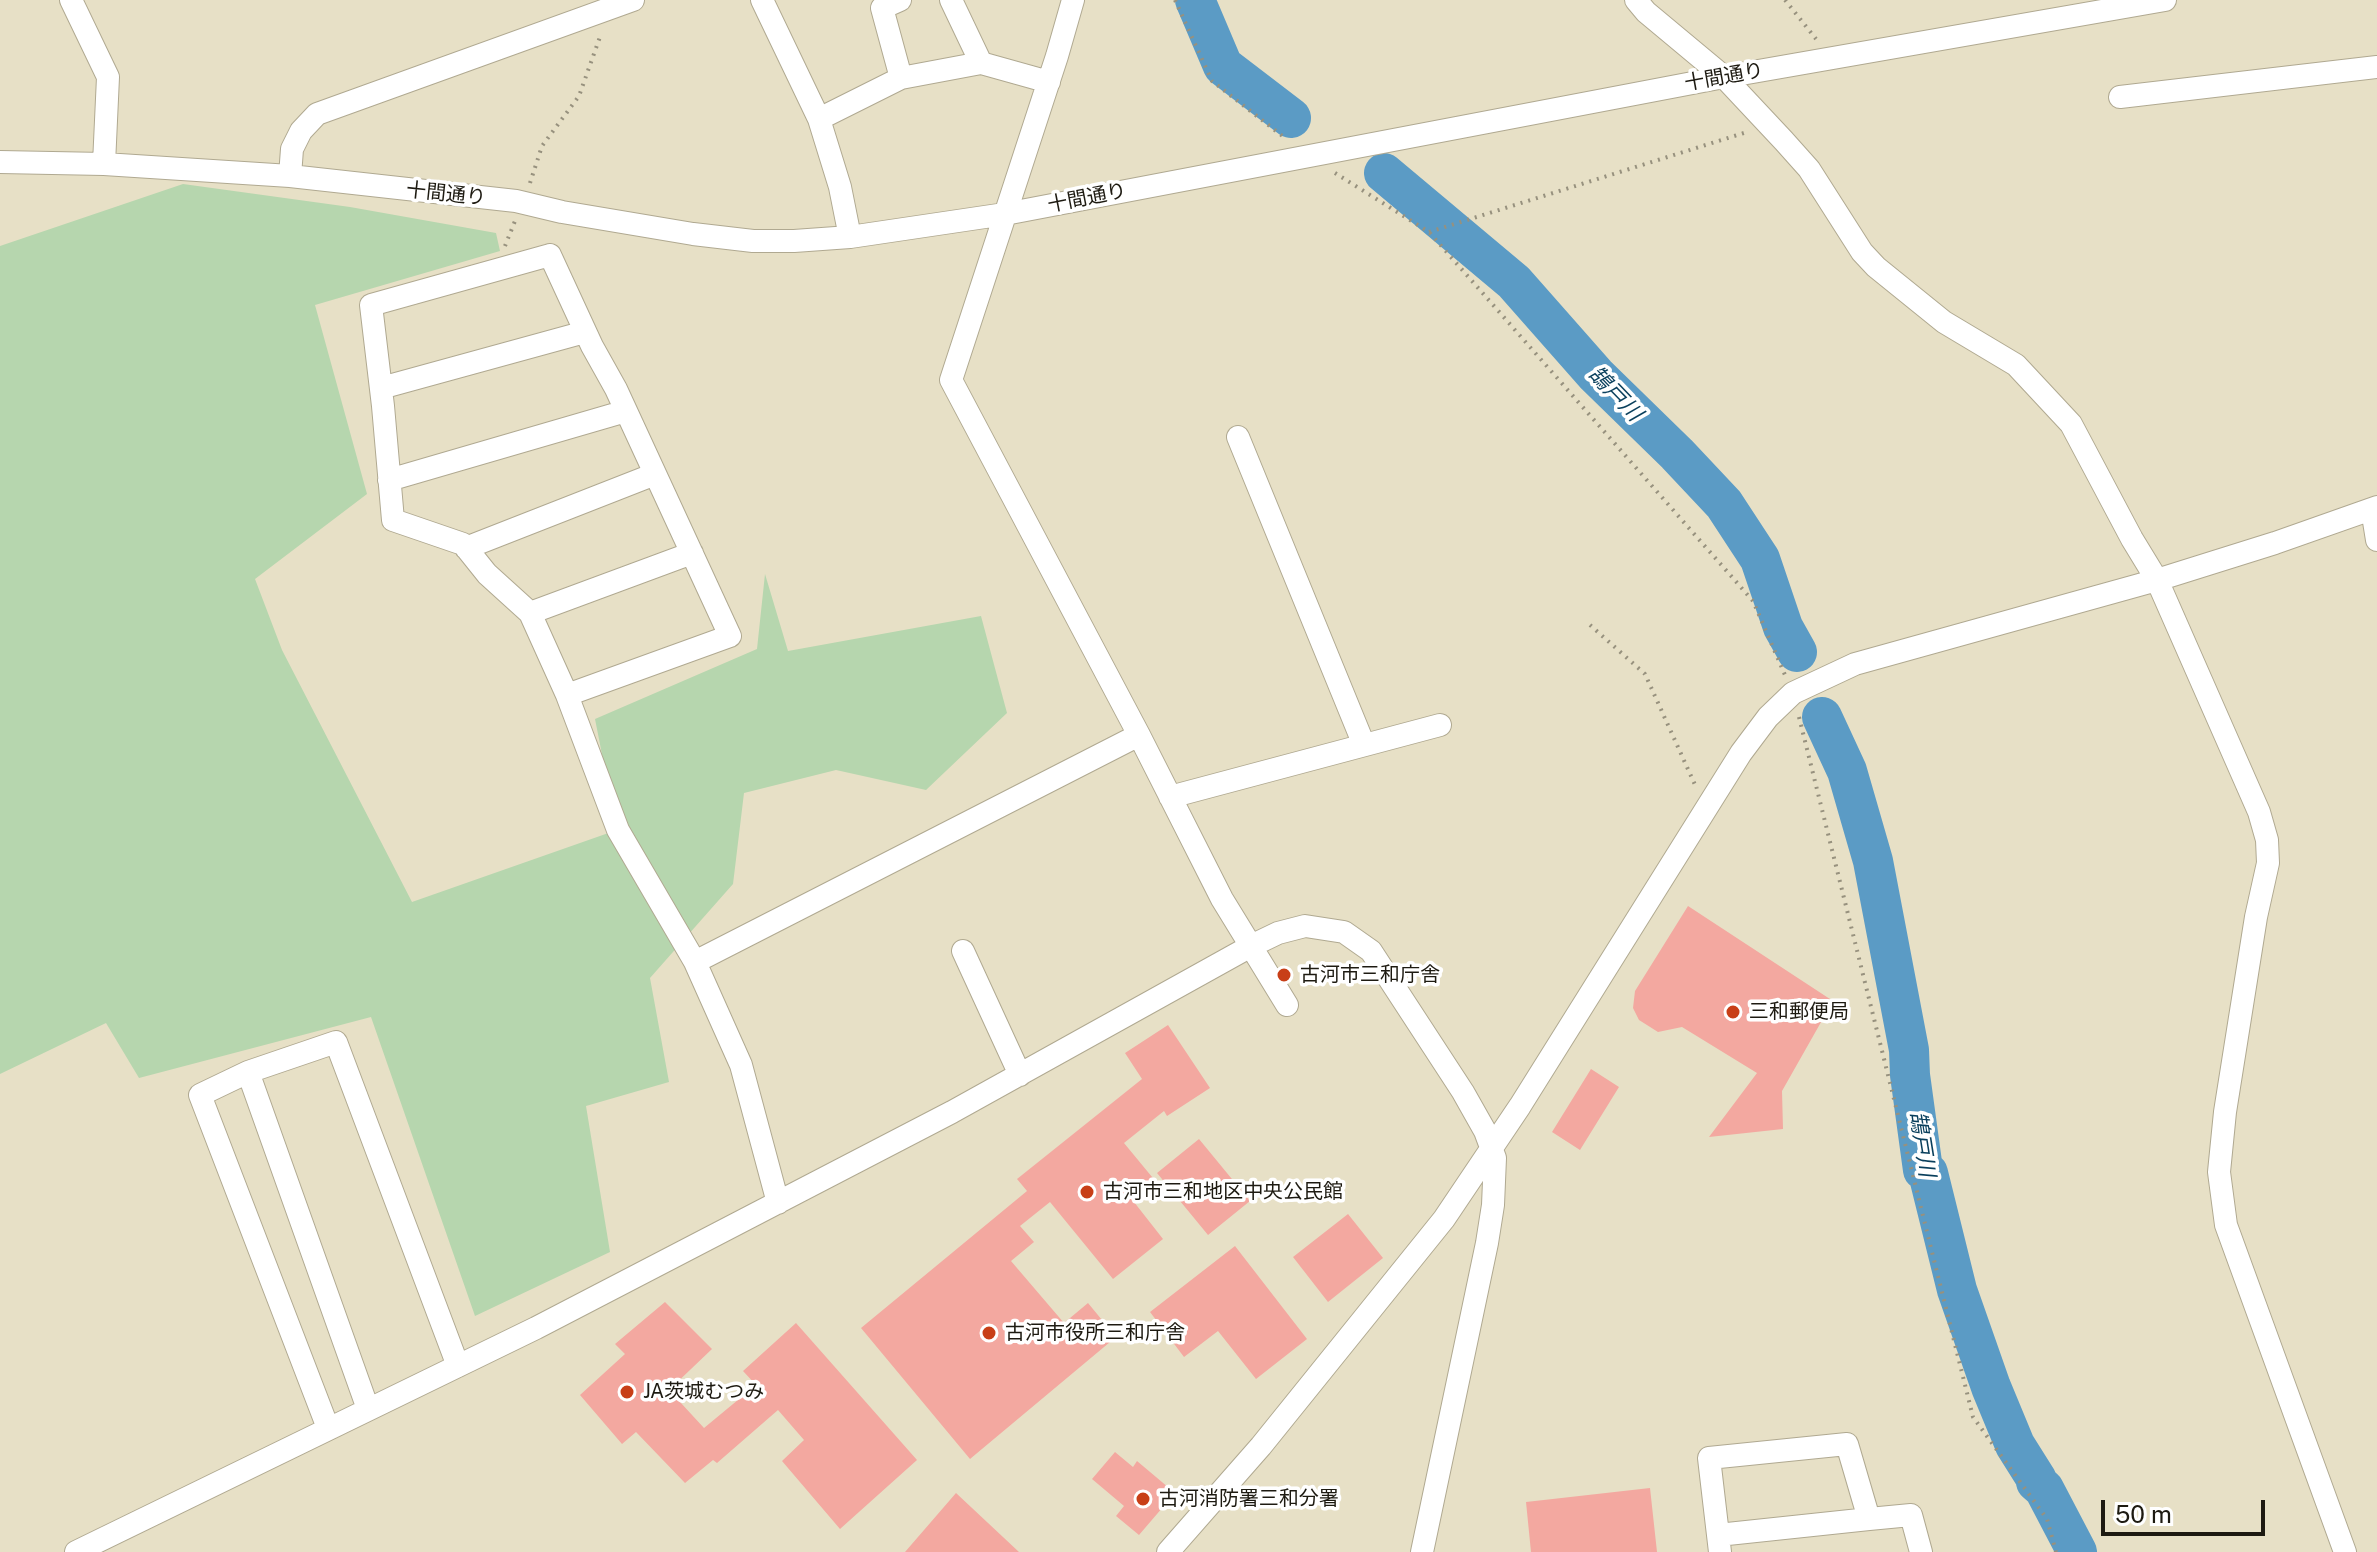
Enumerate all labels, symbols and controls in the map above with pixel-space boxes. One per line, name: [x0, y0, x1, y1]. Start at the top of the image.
street label: 十間通り: [1683, 58, 1765, 96]
street label: 十間通り: [405, 178, 487, 210]
street label: 十間通り: [1045, 179, 1129, 217]
water label: 鵠戸川: [1583, 361, 1647, 427]
place label: 古河市三和庁舎: [1300, 963, 1440, 987]
marker: 古河市三和庁舎: [1275, 966, 1293, 984]
place label: 三和郵便局: [1749, 1000, 1849, 1024]
marker: 三和郵便局: [1724, 1003, 1742, 1021]
water label: 鵠戸川: [1904, 1109, 1940, 1179]
place label: 古河市三和地区中央公民館: [1103, 1180, 1343, 1204]
marker: 古河市三和地区中央公民館: [1078, 1183, 1096, 1201]
place label: 古河市役所三和庁舎: [1005, 1321, 1185, 1345]
marker: 古河市役所三和庁舎: [980, 1324, 998, 1342]
place label: JA茨城むつみ: [643, 1380, 764, 1404]
marker: JA茨城むつみ: [618, 1383, 636, 1401]
scale bar: [2105, 1484, 2269, 1534]
place label: 古河消防署三和分署: [1159, 1487, 1339, 1511]
marker: 古河消防署三和分署: [1134, 1490, 1152, 1508]
text: 50 m: [2115, 1500, 2172, 1528]

